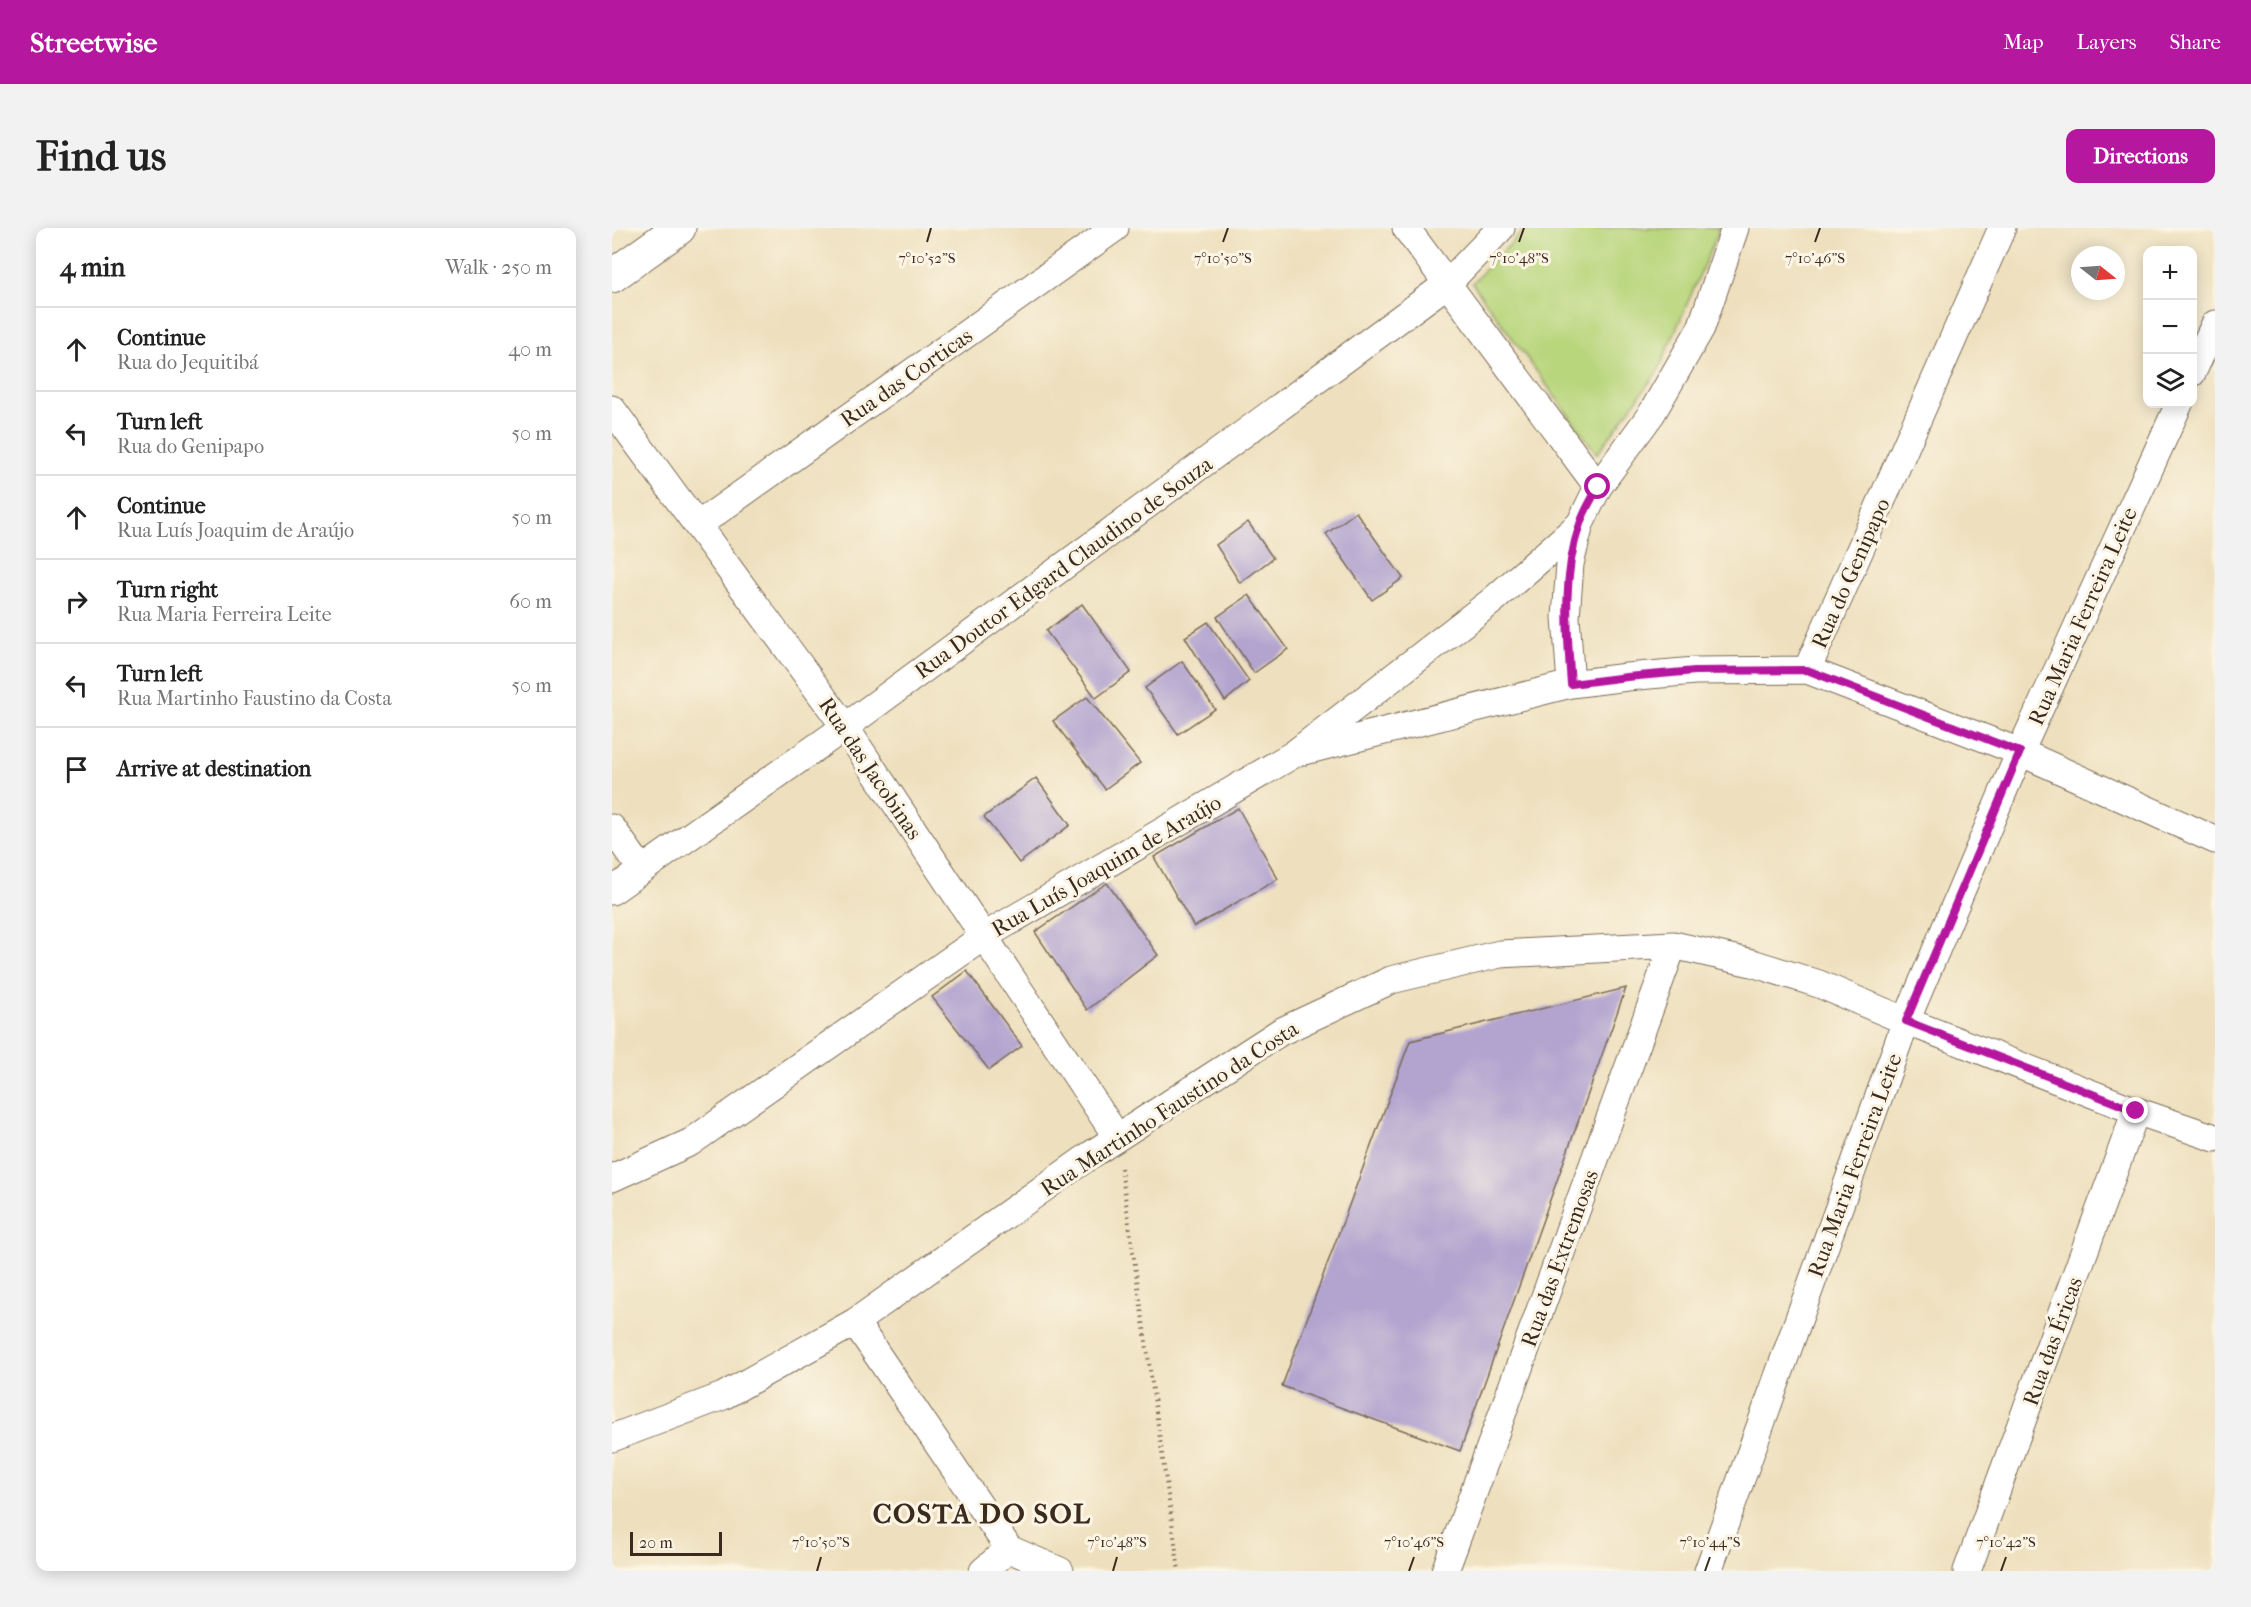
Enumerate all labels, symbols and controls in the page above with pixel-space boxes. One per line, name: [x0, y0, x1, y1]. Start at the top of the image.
text: Streetwise: [30, 26, 157, 59]
text: Map: [2003, 30, 2044, 54]
text: Layers: [2077, 30, 2136, 54]
text: Share: [2169, 30, 2221, 54]
button: Directions: [2066, 129, 2215, 183]
text: Find us: [36, 132, 166, 181]
north arrow: [2071, 246, 2125, 300]
map controls: [2143, 246, 2197, 408]
button: +: [2143, 246, 2197, 300]
text: 7°10'52"S: [898, 249, 956, 267]
text: 7°10'50"S: [1194, 249, 1252, 267]
text: 7°10'48"S: [1489, 249, 1549, 267]
text: 7°10'46"S: [1785, 249, 1845, 267]
text: 4 min: [60, 252, 125, 283]
text: Walk · 250 m: [445, 256, 552, 279]
button: −: [2143, 300, 2197, 354]
street label: Rua das Corticas: [835, 323, 978, 433]
text: Continue: [117, 325, 206, 351]
icon: ahead: [60, 333, 93, 366]
text: 40 m: [508, 338, 552, 361]
text: Rua do Jequitibá: [117, 351, 258, 374]
button: layers: [2143, 354, 2197, 408]
text: Turn left: [117, 409, 203, 435]
icon: left: [60, 417, 93, 450]
text: 50 m: [511, 422, 552, 445]
text: Rua do Genipapo: [117, 435, 264, 458]
street label: Rua Doutor Edgard Claudino de Souza: [910, 450, 1218, 685]
route start: [1584, 473, 1610, 499]
text: Continue: [117, 493, 206, 519]
street label: Rua do Genipapo: [1806, 494, 1896, 653]
icon: ahead: [60, 501, 93, 534]
street label: Rua Maria Ferreira Leite: [2023, 503, 2143, 730]
text: 50 m: [511, 506, 552, 529]
text: Rua Luís Joaquim de Araújo: [117, 519, 354, 542]
text: Turn right: [117, 577, 218, 603]
icon: right: [60, 585, 93, 618]
text: 60 m: [509, 590, 552, 613]
text: Rua Maria Ferreira Leite: [117, 603, 332, 626]
text: Turn left: [117, 661, 203, 687]
icon: left: [60, 669, 93, 702]
text: 50 m: [511, 674, 552, 697]
text: Rua Martinho Faustino da Costa: [117, 687, 392, 710]
street label: Rua das Jacobinas: [813, 693, 927, 844]
icon: arrive: [60, 753, 93, 786]
text: Arrive at destination: [117, 756, 311, 782]
street label: Rua Luís Joaquim de Araújo: [987, 789, 1226, 942]
street label: Rua Martinho Faustino da Costa: [1036, 1015, 1304, 1202]
street label: Rua Maria Ferreira Leite: [1802, 1050, 1908, 1281]
route end: [2122, 1097, 2148, 1123]
street label: Rua das Extremosas: [1516, 1166, 1604, 1350]
street label: Rua das Éricas: [2017, 1273, 2088, 1409]
district label: COSTA DO SOL: [873, 1497, 1091, 1530]
scale bar: [630, 1529, 722, 1556]
text: 20 m: [639, 1533, 673, 1552]
text: 7°10'50"S: [792, 1533, 850, 1551]
text: 7°10'48"S: [1087, 1533, 1147, 1551]
text: 7°10'46"S: [1384, 1533, 1444, 1551]
text: 7°10'44"S: [1680, 1533, 1741, 1551]
text: 7°10'42"S: [1976, 1533, 2036, 1551]

